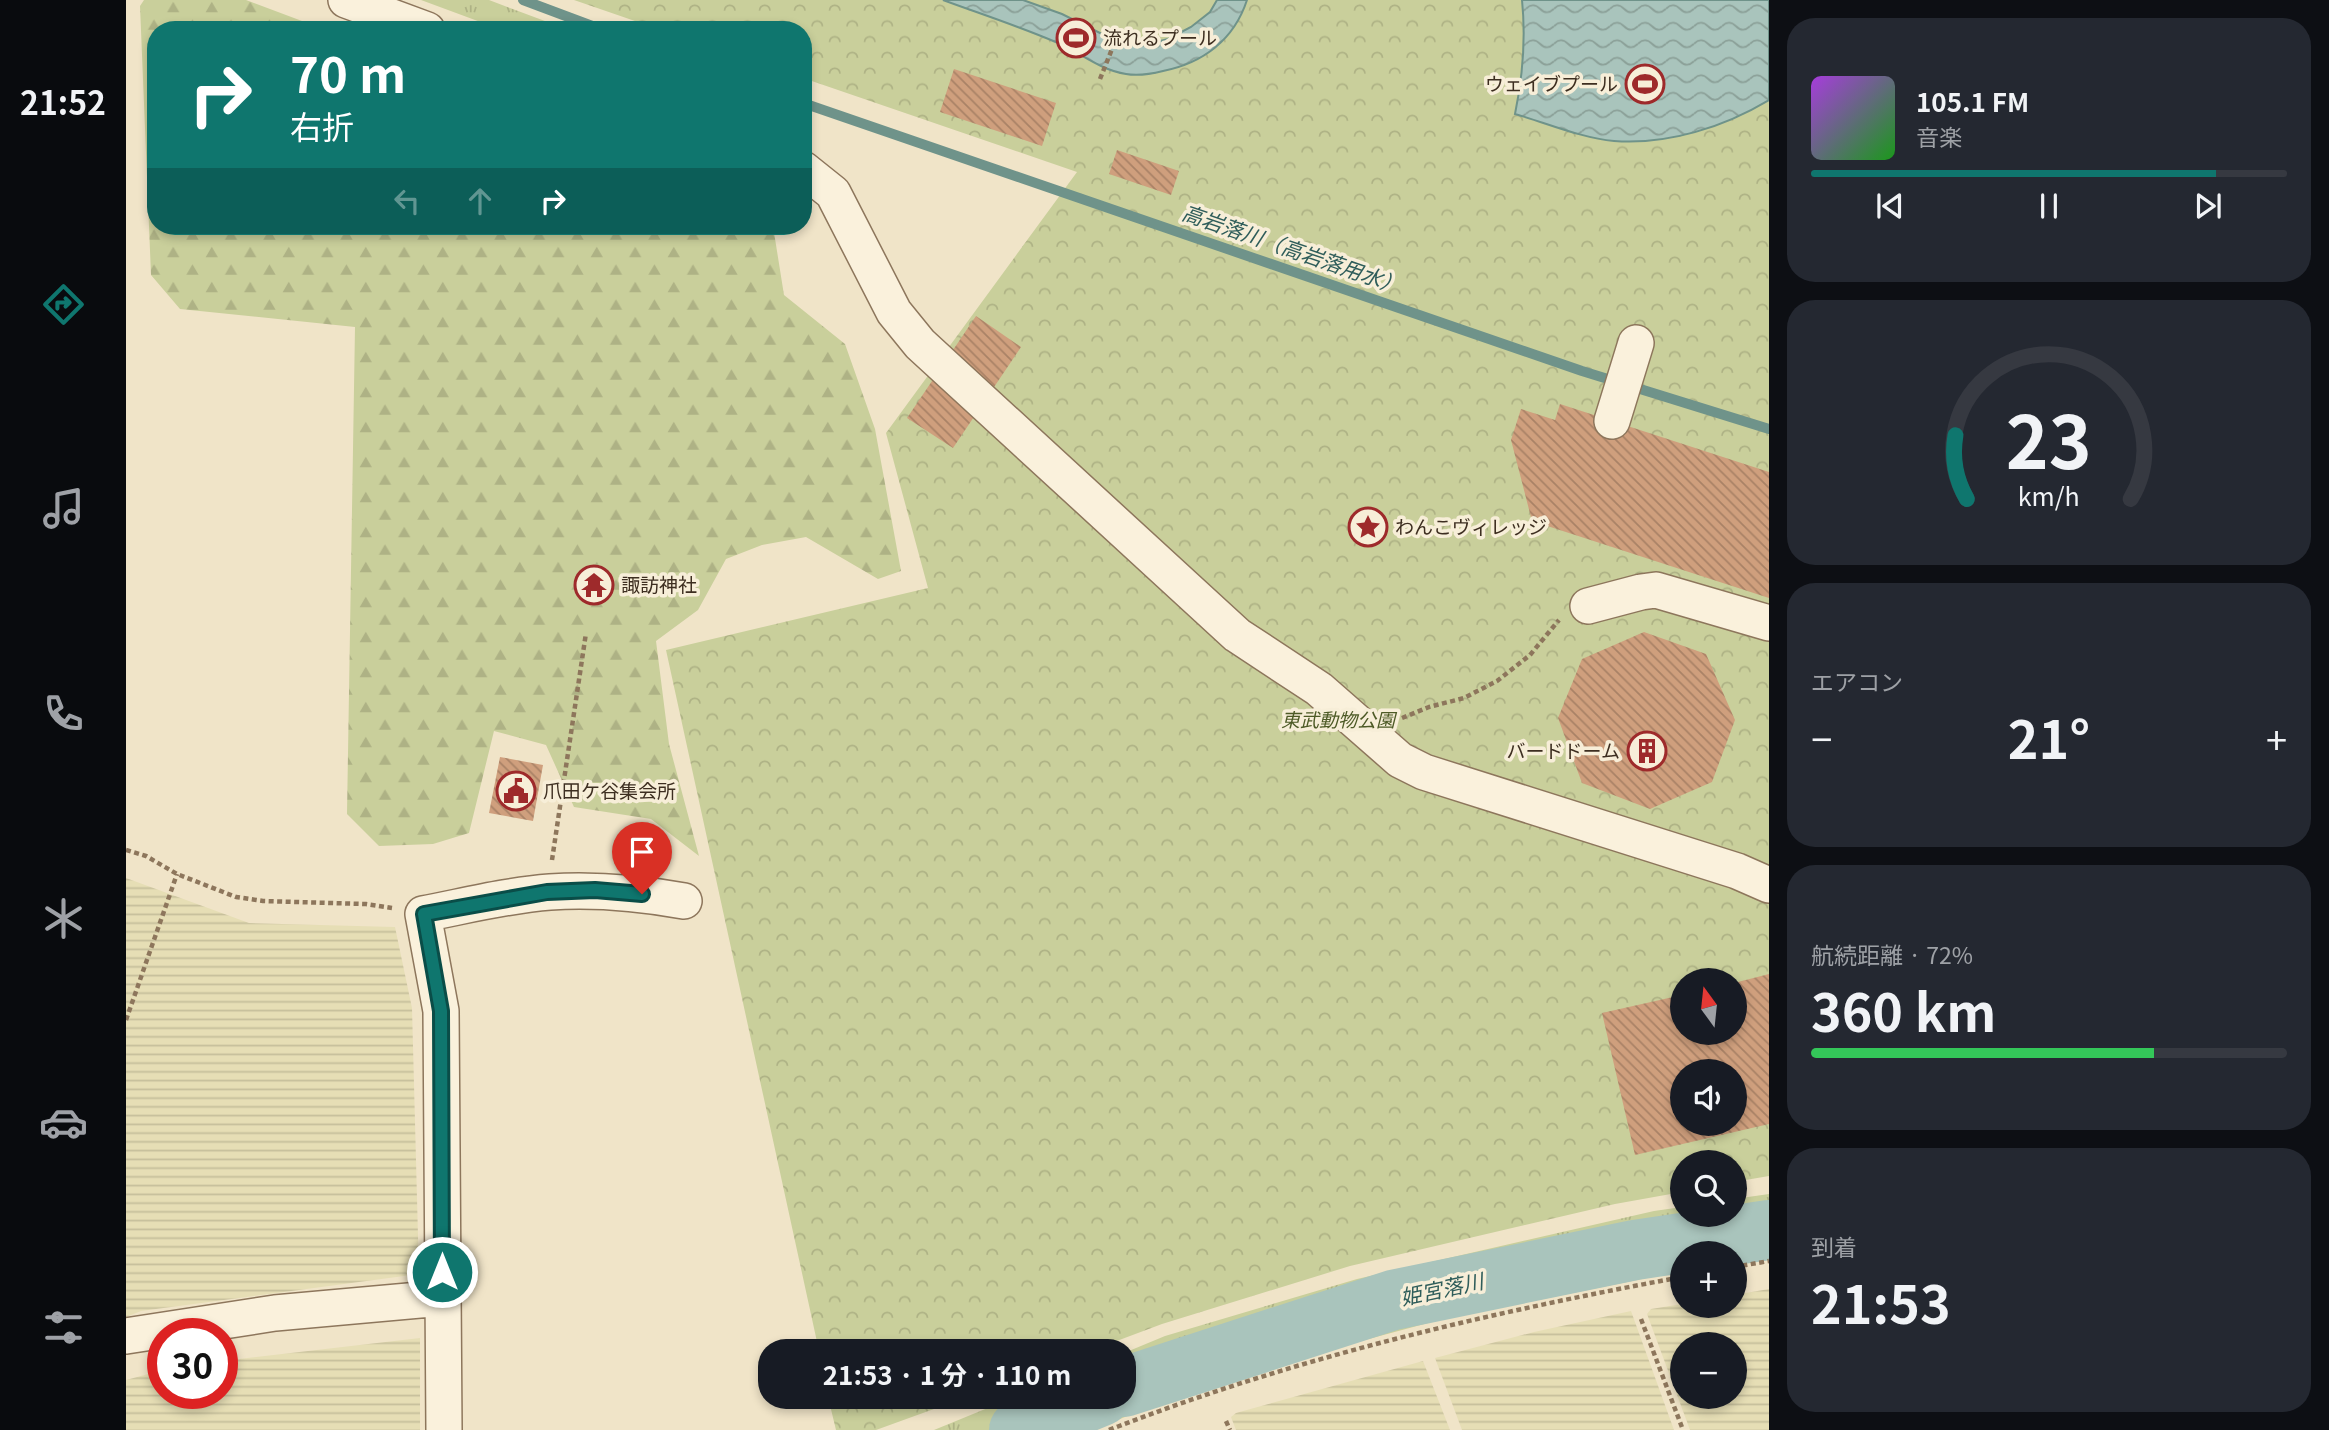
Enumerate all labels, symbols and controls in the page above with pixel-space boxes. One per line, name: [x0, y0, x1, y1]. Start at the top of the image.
sports icon: 流れるプール: [1055, 17, 1097, 59]
place label: 流れるプール: [1103, 23, 1217, 50]
text: 70 m: [290, 36, 406, 107]
icon: right: [175, 49, 266, 140]
sports icon: ウェイブプール: [1624, 63, 1666, 105]
place label: ウェイブプール: [1485, 69, 1618, 96]
text: 21:52: [20, 78, 106, 124]
text: 105.1 FM: [1916, 82, 2029, 119]
text: 右折: [290, 102, 354, 148]
text: 音楽: [1916, 119, 1962, 153]
icon: left: [388, 182, 426, 220]
icon: ahead: [461, 182, 499, 220]
icon: right: [534, 182, 572, 220]
icon: previous: [1871, 187, 1909, 225]
icon: pause: [2030, 187, 2068, 225]
icon: next: [2189, 187, 2227, 225]
water label: 高岩落川（高岩落用水）: [1179, 196, 1407, 300]
icon: directions: [39, 280, 88, 329]
text: 23: [2006, 385, 2092, 490]
text: km/h: [2018, 476, 2080, 512]
icon: music: [39, 484, 88, 533]
place icon: わんこヴィレッジ: [1347, 506, 1389, 548]
place label: わんこヴィレッジ: [1395, 512, 1547, 539]
temple icon: 諏訪神社: [573, 564, 615, 606]
place label: 諏訪神社: [621, 570, 697, 597]
text: エアコン: [1811, 664, 1903, 698]
icon: phone: [39, 689, 88, 738]
text: 21°: [2008, 699, 2090, 774]
park label: 東武動物公園: [1281, 705, 1398, 732]
text: −: [1811, 710, 1832, 765]
text: +: [2266, 710, 2287, 765]
building icon: バードドーム: [1626, 730, 1668, 772]
place label: バードドーム: [1507, 736, 1620, 763]
public building icon: 爪田ケ谷集会所: [495, 770, 537, 812]
place label: 爪田ケ谷集会所: [543, 776, 676, 803]
pin: [612, 822, 672, 894]
icon: arrive: [623, 833, 661, 871]
icon: climate: [39, 894, 88, 943]
text: 航続距離 · 72%: [1811, 937, 1973, 971]
north arrow: [1670, 968, 1746, 1045]
map controls: [1670, 968, 1747, 1409]
text: 360 km: [1811, 972, 1996, 1047]
button: sound: [1670, 1059, 1747, 1136]
icon: car: [39, 1098, 88, 1147]
button: search: [1670, 1150, 1747, 1227]
text: 到着: [1811, 1229, 1857, 1263]
position arrow: [405, 1235, 479, 1309]
button: +: [1670, 1241, 1747, 1318]
water label: 姫宮落川: [1397, 1264, 1488, 1311]
text: 21:53: [1811, 1264, 1951, 1339]
icon: filters: [39, 1303, 88, 1352]
speed limit sign: 30: [147, 1318, 238, 1409]
button: −: [1670, 1332, 1747, 1409]
text: 21:53 · 1 分 · 110 m: [823, 1355, 1071, 1392]

